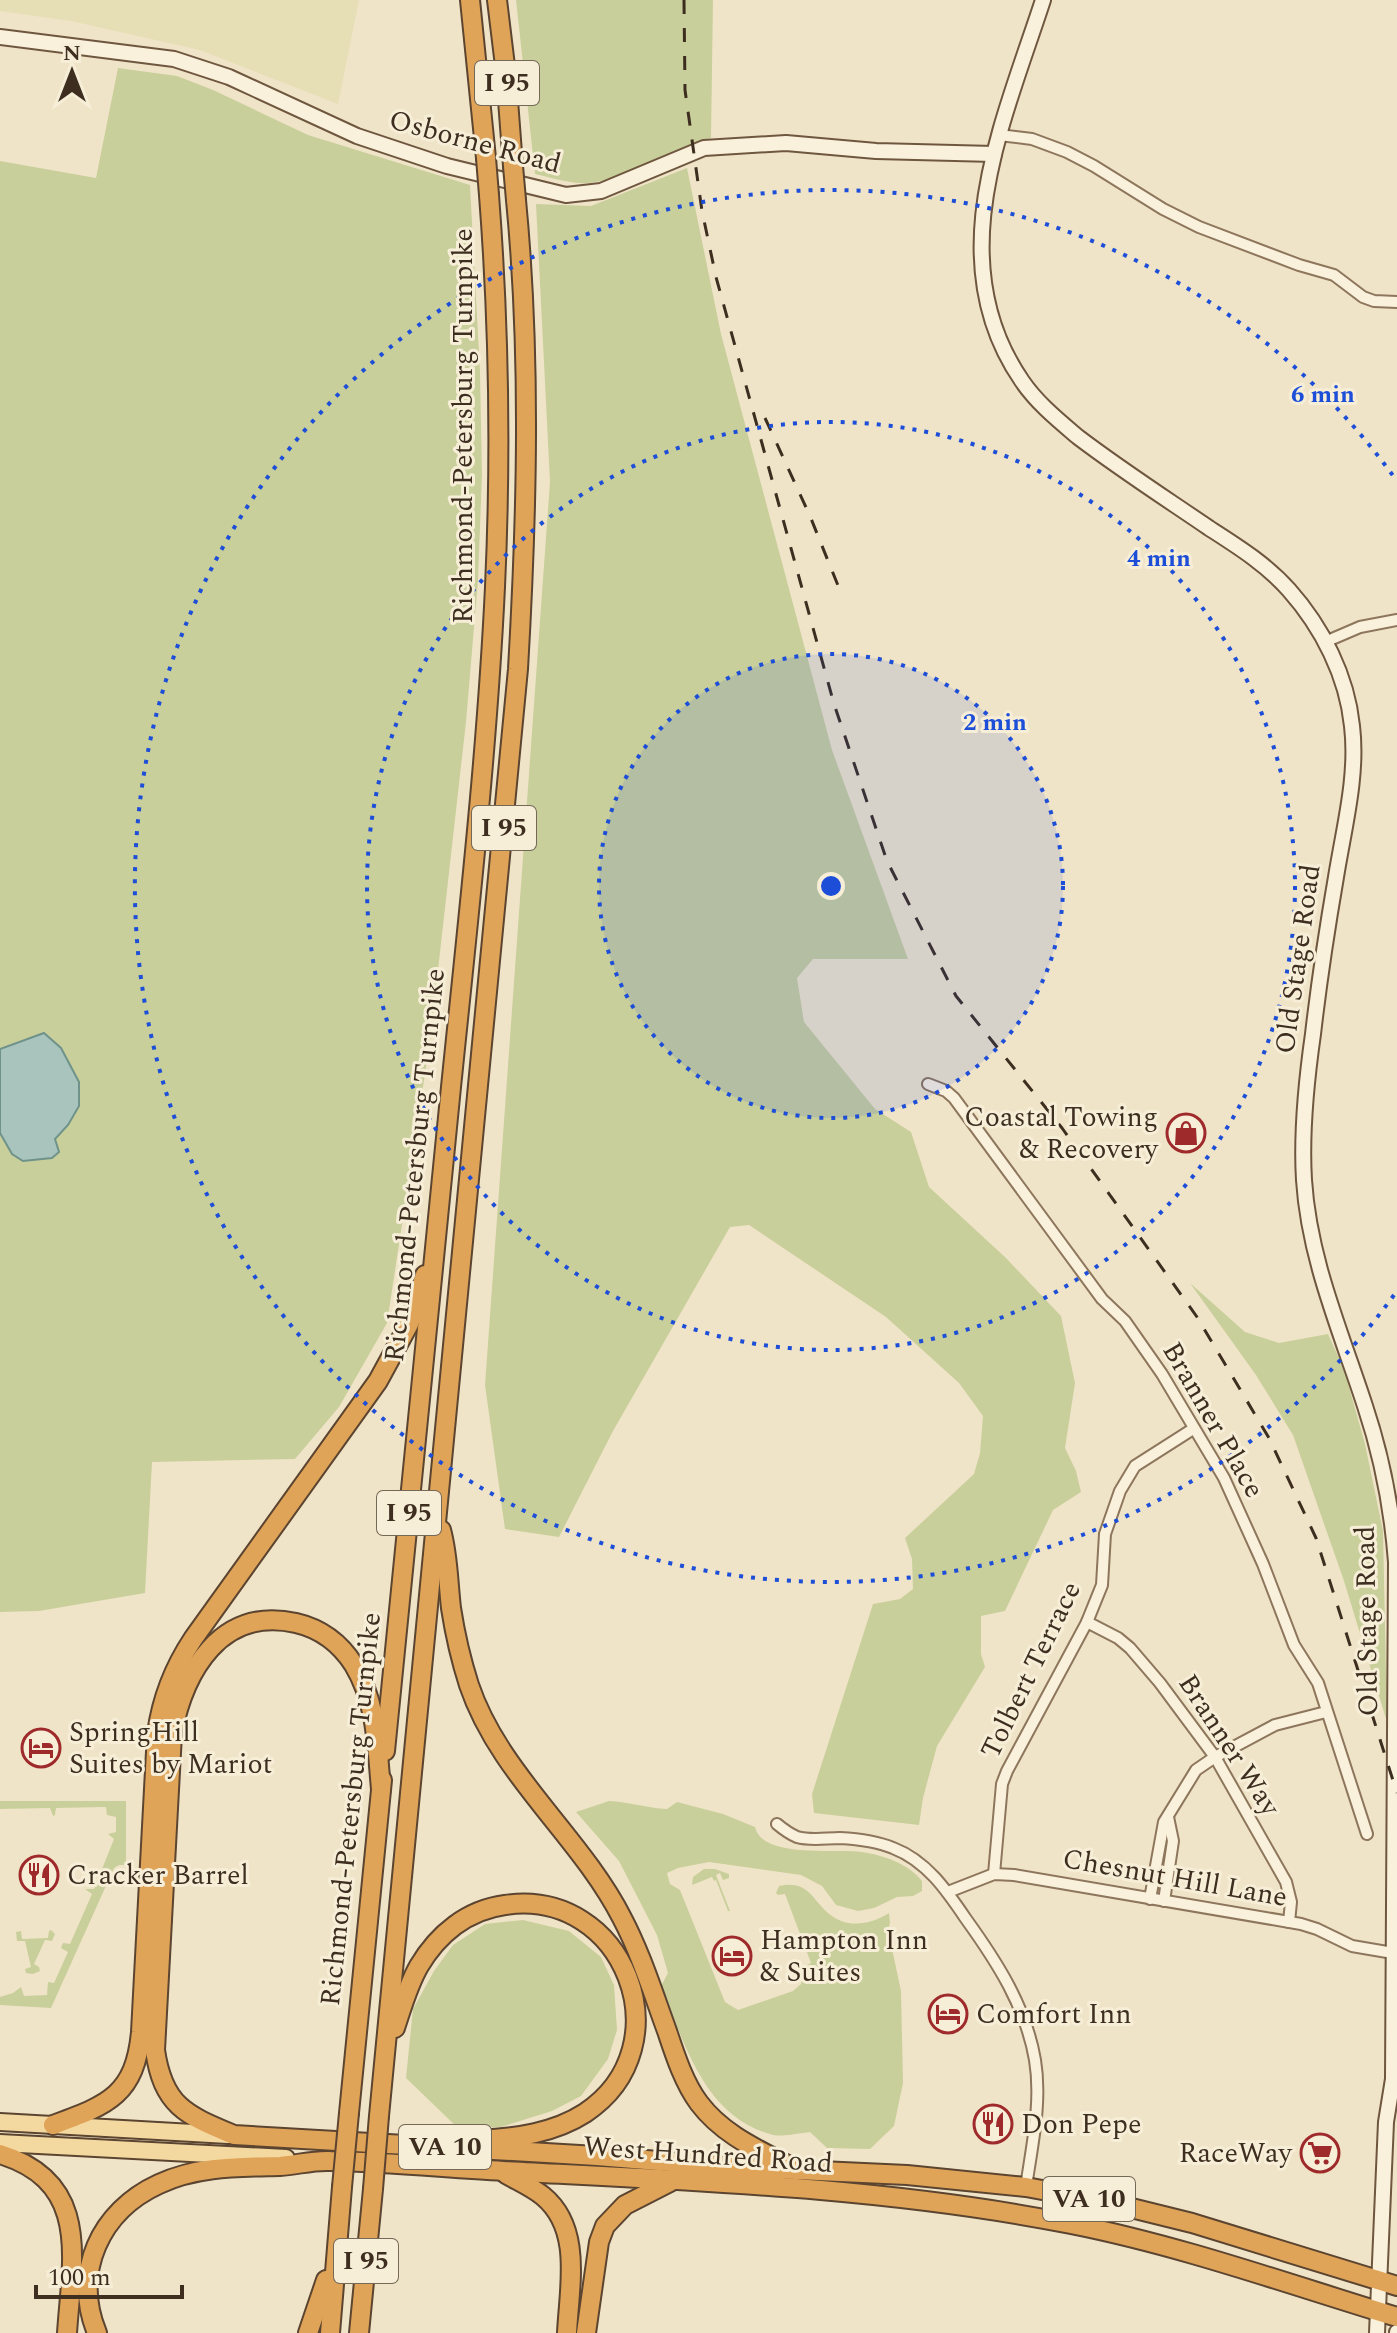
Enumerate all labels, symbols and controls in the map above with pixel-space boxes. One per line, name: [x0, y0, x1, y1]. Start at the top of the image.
north arrow: [32, 32, 112, 112]
text: N: [63, 37, 81, 70]
road number: I 95: [475, 61, 539, 105]
street label: Osborne Road: [384, 98, 566, 186]
street label: Richmond-Petersburg Turnpike: [442, 228, 485, 624]
text: 6 min: [1291, 377, 1355, 413]
text: 4 min: [1127, 541, 1191, 577]
text: 2 min: [963, 705, 1027, 741]
road number: I 95: [472, 806, 536, 850]
street label: Old Stage Road: [1263, 862, 1333, 1056]
centre of rings: [817, 872, 845, 900]
street label: Richmond-Petersburg Turnpike: [373, 966, 457, 1364]
place label: Coastal Towing & Recovery: [964, 1096, 1160, 1171]
shop icon: Coastal Towing & Recovery: [1165, 1112, 1207, 1154]
street label: Branner Place: [1151, 1334, 1275, 1506]
road number: I 95: [377, 1491, 441, 1535]
street label: Old Stage Road: [1344, 1525, 1390, 1717]
street label: Tolbert Terrace: [969, 1574, 1093, 1766]
street label: Richmond-Petersburg Turnpike: [309, 1610, 393, 2008]
street label: Branner Way: [1167, 1665, 1292, 1826]
place label: SpringHill Suites by Mariot: [69, 1711, 273, 1786]
hotel icon: SpringHill Suites by Mariot: [20, 1727, 62, 1769]
street label: Chesnut Hill Lane: [1059, 1837, 1291, 1919]
restaurant icon: Cracker Barrel: [18, 1854, 60, 1896]
place label: Cracker Barrel: [67, 1854, 249, 1897]
place label: Hampton Inn & Suites: [760, 1919, 928, 1994]
hotel icon: Hampton Inn & Suites: [711, 1935, 753, 1977]
hotel icon: Comfort Inn: [927, 1993, 969, 2035]
place label: Comfort Inn: [976, 1993, 1132, 2036]
restaurant icon: Don Pepe: [972, 2103, 1014, 2145]
place label: Don Pepe: [1021, 2103, 1142, 2146]
road number: VA 10: [399, 2125, 491, 2169]
street label: West Hundred Road: [582, 2125, 834, 2185]
place label: RaceWay: [1179, 2132, 1294, 2175]
supermarket icon: RaceWay: [1299, 2132, 1341, 2174]
road number: VA 10: [1043, 2177, 1135, 2221]
road number: I 95: [334, 2239, 398, 2283]
scale bar: [36, 2249, 182, 2299]
text: 100 m: [48, 2260, 111, 2296]

